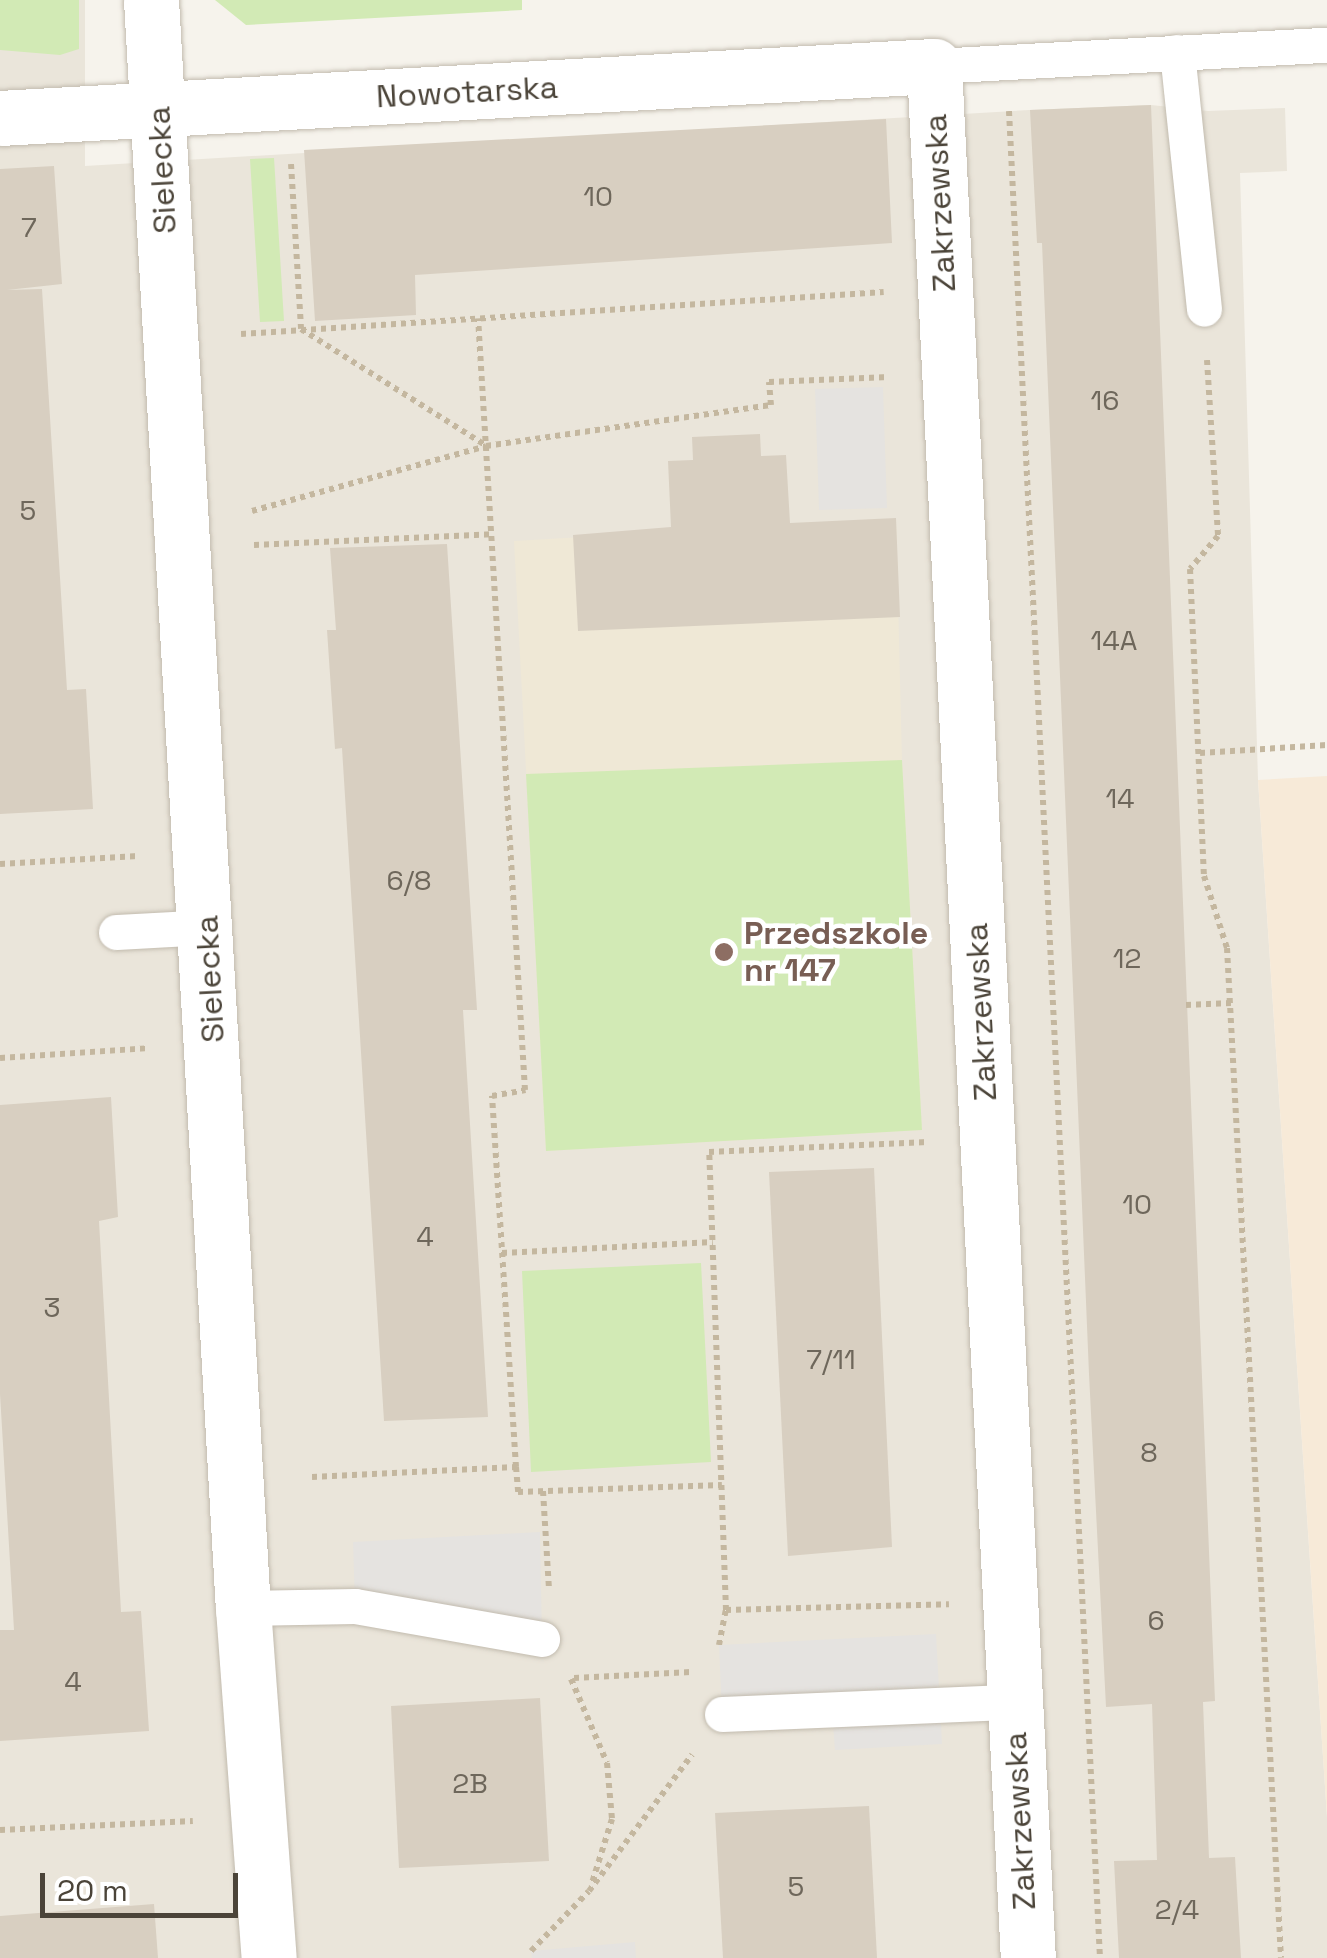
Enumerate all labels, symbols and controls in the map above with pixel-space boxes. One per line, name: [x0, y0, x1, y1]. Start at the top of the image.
street label: Nowotarska: [375, 68, 559, 116]
street label: Sielecka: [139, 105, 185, 235]
street label: Zakrzewska: [916, 113, 964, 293]
house number: 10: [583, 179, 613, 213]
house number: 7: [21, 210, 37, 244]
house number: 16: [1091, 383, 1119, 417]
house number: 5: [20, 493, 36, 527]
house number: 14A: [1091, 623, 1137, 657]
house number: 14: [1105, 781, 1135, 815]
house number: 6/8: [387, 863, 431, 897]
street label: Sielecka: [187, 914, 233, 1044]
place label: Przedszkole nr 147: [744, 915, 928, 990]
street label: Zakrzewska: [957, 922, 1005, 1102]
marker: Przedszkole nr 147: [713, 941, 735, 963]
house number: 12: [1113, 941, 1141, 975]
house number: 10: [1122, 1187, 1152, 1221]
house number: 4: [416, 1219, 434, 1253]
house number: 3: [44, 1290, 60, 1324]
house number: 7/11: [806, 1342, 856, 1376]
house number: 8: [1140, 1435, 1158, 1469]
house number: 6: [1147, 1603, 1165, 1637]
house number: 4: [64, 1664, 82, 1698]
street label: Zakrzewska: [996, 1731, 1044, 1911]
house number: 2B: [452, 1766, 488, 1800]
scale bar: [45, 1853, 242, 1915]
house number: 5: [788, 1869, 804, 1903]
text: 20 m: [57, 1871, 128, 1910]
house number: 2/4: [1155, 1892, 1199, 1926]

